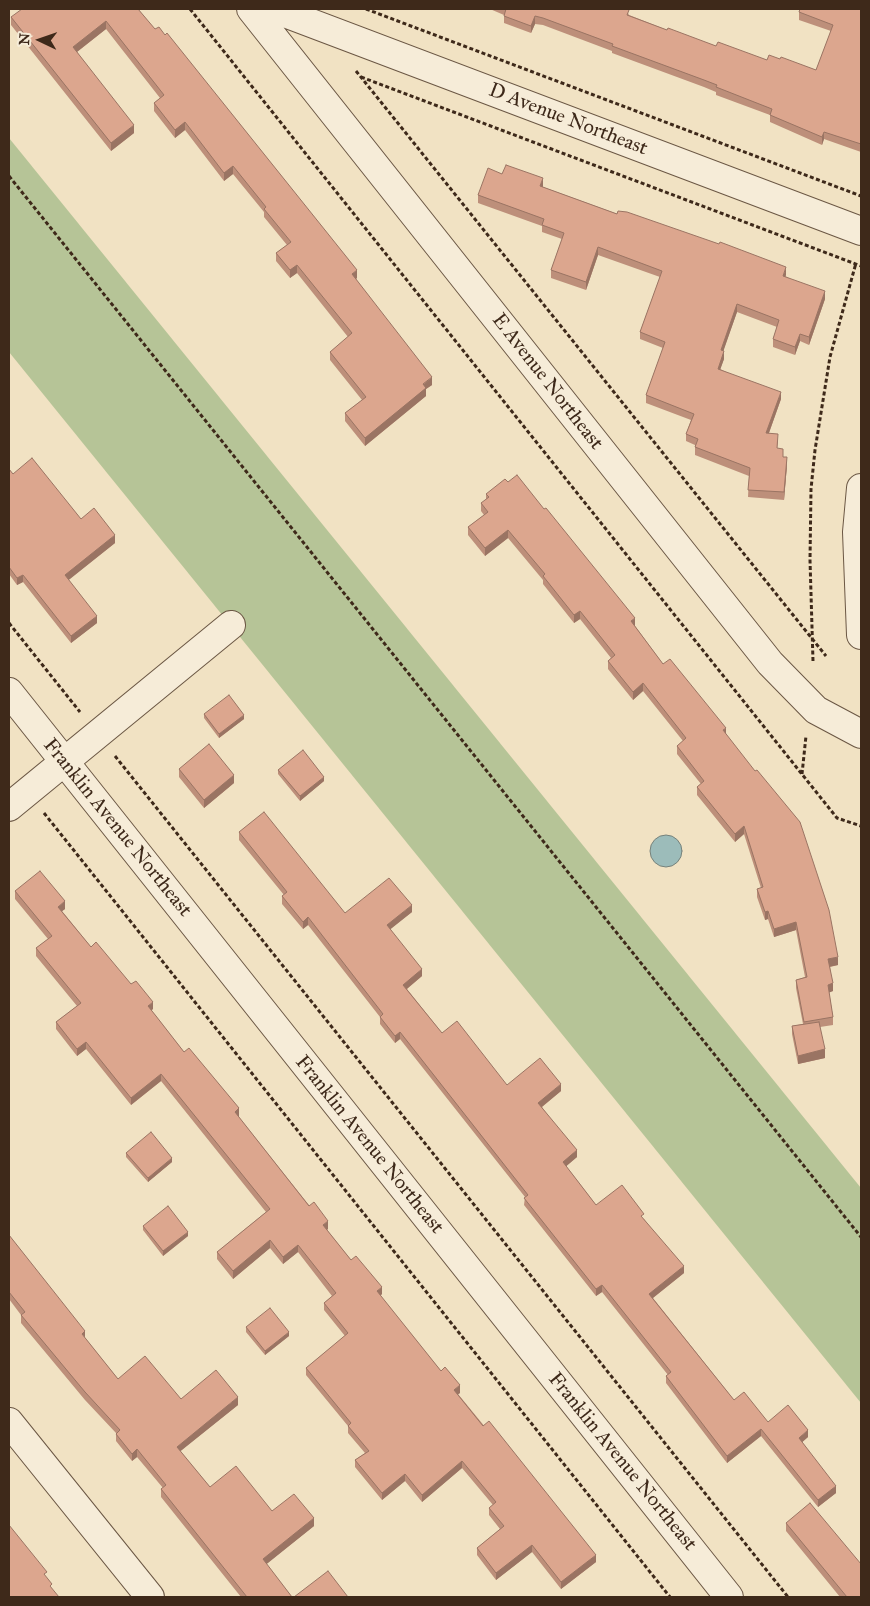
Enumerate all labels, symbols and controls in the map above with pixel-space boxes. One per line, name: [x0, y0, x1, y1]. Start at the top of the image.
north arrow: [15, 15, 65, 65]
text: N: [16, 33, 33, 46]
street label: D Avenue Northeast: [485, 79, 651, 161]
street label: E Avenue Northeast: [486, 309, 608, 455]
street label: Franklin Avenue Northeast: [38, 734, 196, 922]
street label: Franklin Avenue Northeast: [290, 1051, 448, 1239]
street label: Franklin Avenue Northeast: [543, 1368, 701, 1556]

